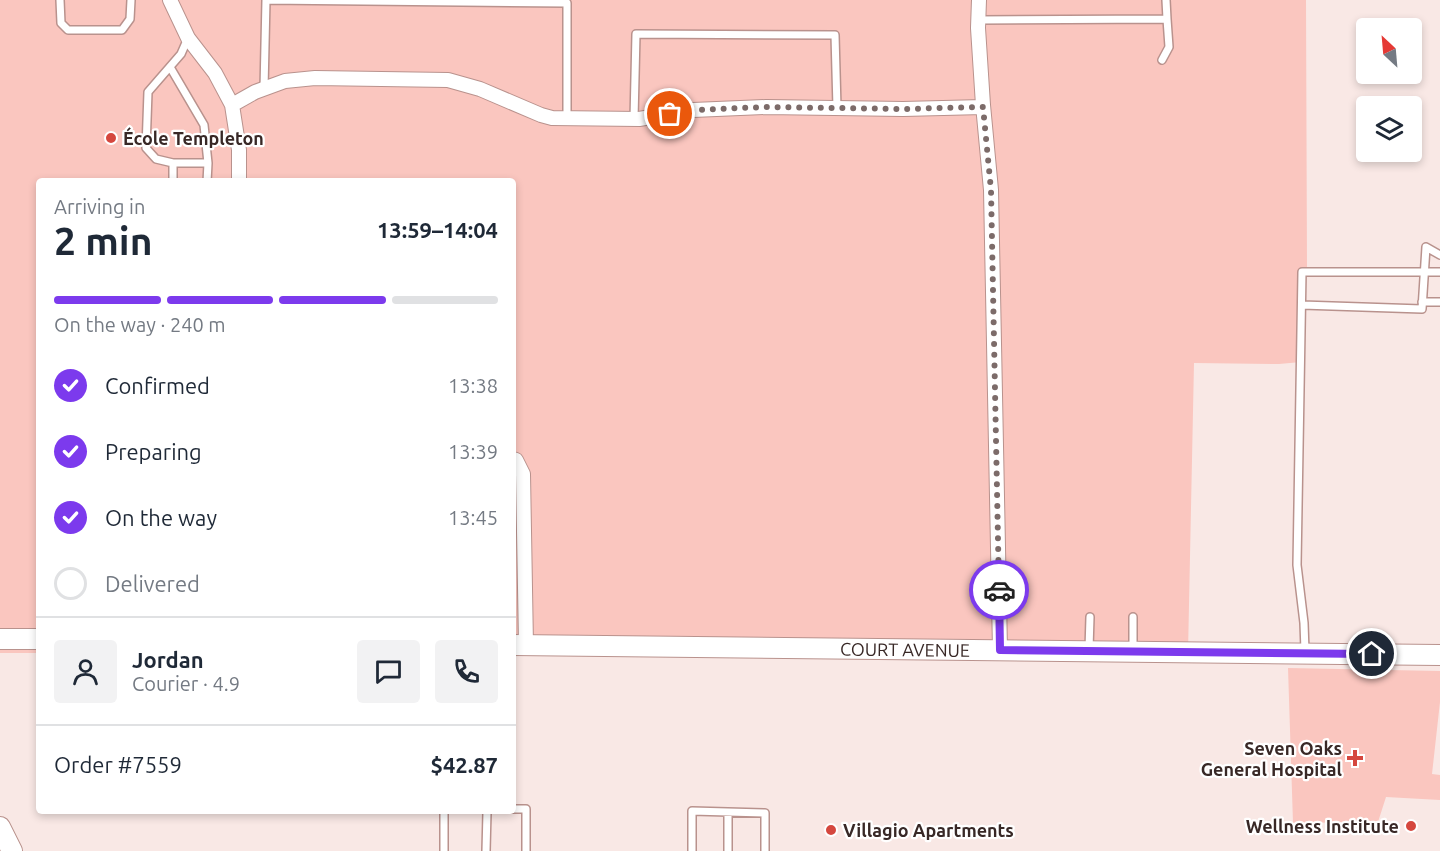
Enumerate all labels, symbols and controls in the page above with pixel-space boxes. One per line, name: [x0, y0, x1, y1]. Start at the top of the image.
north arrow: [1356, 18, 1422, 84]
map controls: [1356, 18, 1422, 162]
pin: [644, 88, 695, 139]
button: layers: [1356, 96, 1422, 162]
icon: bag: [653, 97, 686, 130]
place label: École Templeton: [123, 127, 264, 148]
marker: École Templeton: [104, 131, 118, 145]
text: Arriving in: [54, 195, 145, 218]
text: 13:59–14:04: [377, 217, 498, 242]
text: 2 min: [54, 219, 153, 262]
text: On the way · 240 m: [54, 313, 226, 336]
icon: check: [54, 369, 87, 402]
text: Confirmed: [105, 373, 210, 398]
text: 13:38: [448, 374, 498, 397]
icon: check: [54, 435, 87, 468]
text: Preparing: [105, 439, 202, 464]
text: 13:39: [448, 440, 498, 463]
icon: check: [54, 501, 87, 534]
text: On the way: [105, 505, 217, 530]
text: 13:45: [448, 506, 498, 529]
courier: [969, 560, 1029, 620]
text: Delivered: [105, 571, 200, 596]
icon: car: [983, 574, 1016, 607]
pin: [1346, 628, 1397, 679]
icon: home: [1355, 637, 1388, 670]
street label: COURT AVENUE: [840, 639, 970, 660]
button: person: [54, 640, 117, 703]
button: chat: [357, 640, 420, 703]
button: phone: [435, 640, 498, 703]
text: Jordan: [132, 647, 204, 672]
text: Courier · 4.9: [132, 672, 240, 695]
place label: Seven Oaks General Hospital: [1201, 738, 1343, 779]
marker: Seven Oaks General Hospital: [1346, 749, 1364, 767]
text: Order #7559: [54, 752, 182, 777]
text: $42.87: [431, 752, 498, 777]
place label: Wellness Institute: [1246, 816, 1399, 836]
marker: Wellness Institute: [1404, 819, 1418, 833]
place label: Villagio Apartments: [843, 820, 1014, 840]
marker: Villagio Apartments: [824, 823, 838, 837]

